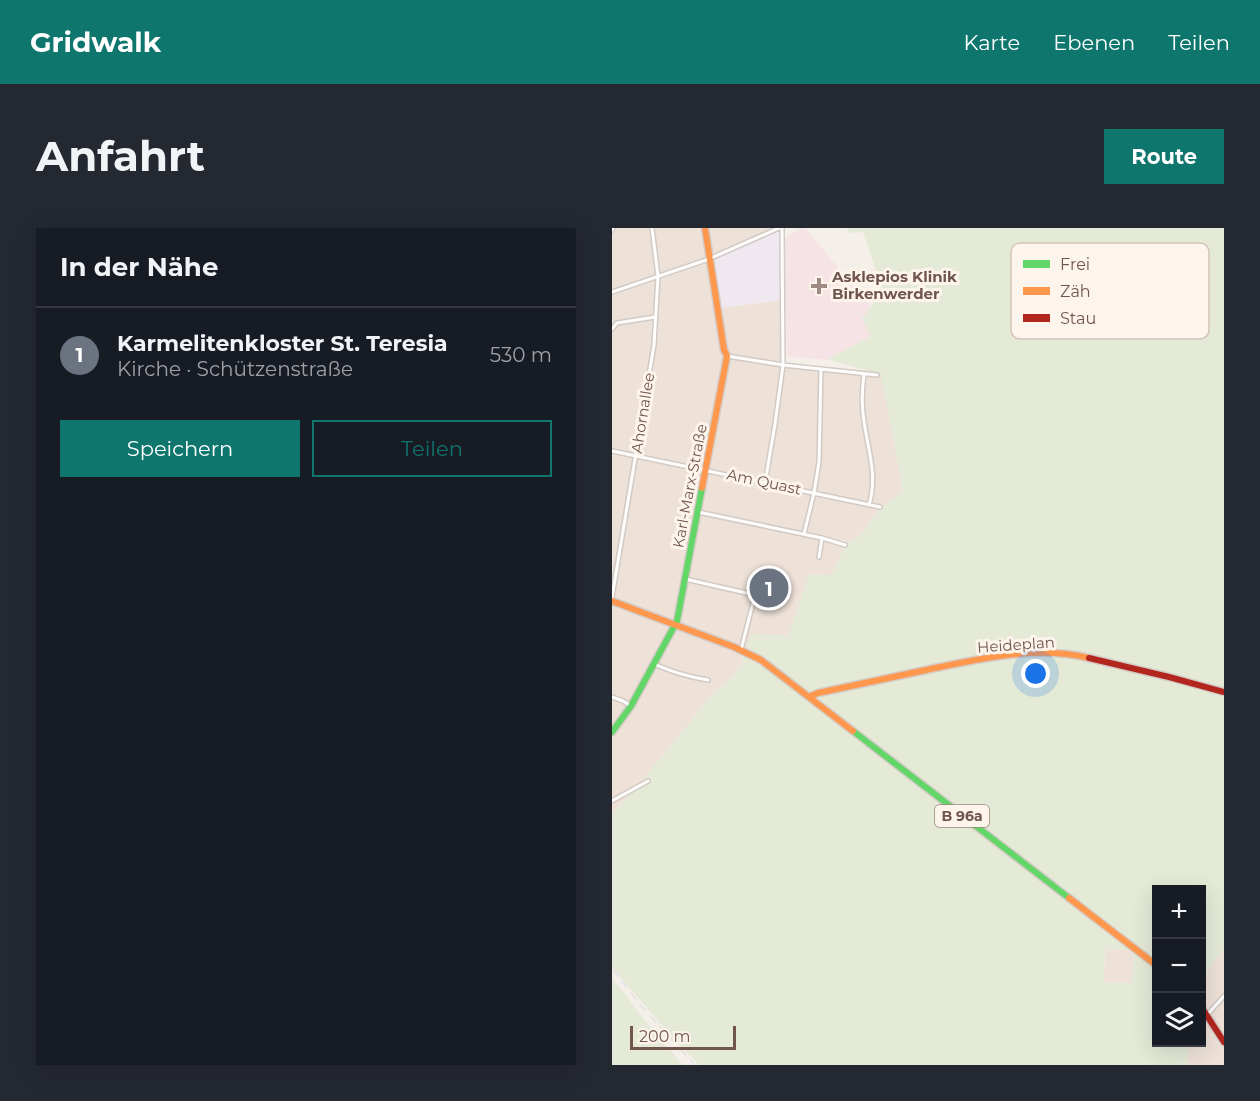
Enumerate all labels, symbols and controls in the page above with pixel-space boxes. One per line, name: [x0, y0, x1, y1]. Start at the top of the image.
text: Gridwalk: [30, 25, 161, 59]
text: Karte: [964, 30, 1020, 55]
text: Ebenen: [1053, 30, 1135, 55]
text: Teilen: [1168, 30, 1230, 55]
button: Route: [1104, 129, 1224, 184]
text: Anfahrt: [36, 130, 205, 182]
legend: [1011, 243, 1209, 339]
text: In der Nähe: [60, 251, 218, 283]
text: Frei: [1060, 255, 1090, 274]
place label: Asklepios Klinik Birkenwerder: [831, 267, 957, 303]
marker: Asklepios Klinik Birkenwerder: [810, 277, 828, 295]
text: Zäh: [1060, 282, 1091, 301]
text: Stau: [1060, 309, 1096, 328]
text: Karmelitenkloster St. Teresia: [117, 330, 448, 357]
text: 1: [76, 343, 83, 367]
text: 530 m: [490, 343, 552, 367]
text: Kirche · Schützenstraße: [117, 357, 353, 381]
street label: Ahornallee: [627, 371, 658, 455]
button: Speichern: [60, 420, 300, 477]
button: Teilen: [312, 420, 552, 477]
street label: Karl-Marx-Straße: [668, 422, 711, 549]
street label: Am Quast: [725, 464, 803, 499]
pin: 1: [750, 566, 788, 610]
street label: Heideplan: [977, 632, 1055, 657]
your location: [1021, 659, 1050, 688]
road number: B 96a: [935, 805, 989, 827]
map controls: [1152, 885, 1206, 1047]
button: +: [1152, 885, 1206, 939]
button: −: [1152, 939, 1206, 993]
button: layers: [1152, 993, 1206, 1047]
scale bar: [630, 1023, 736, 1050]
text: 200 m: [639, 1027, 690, 1046]

